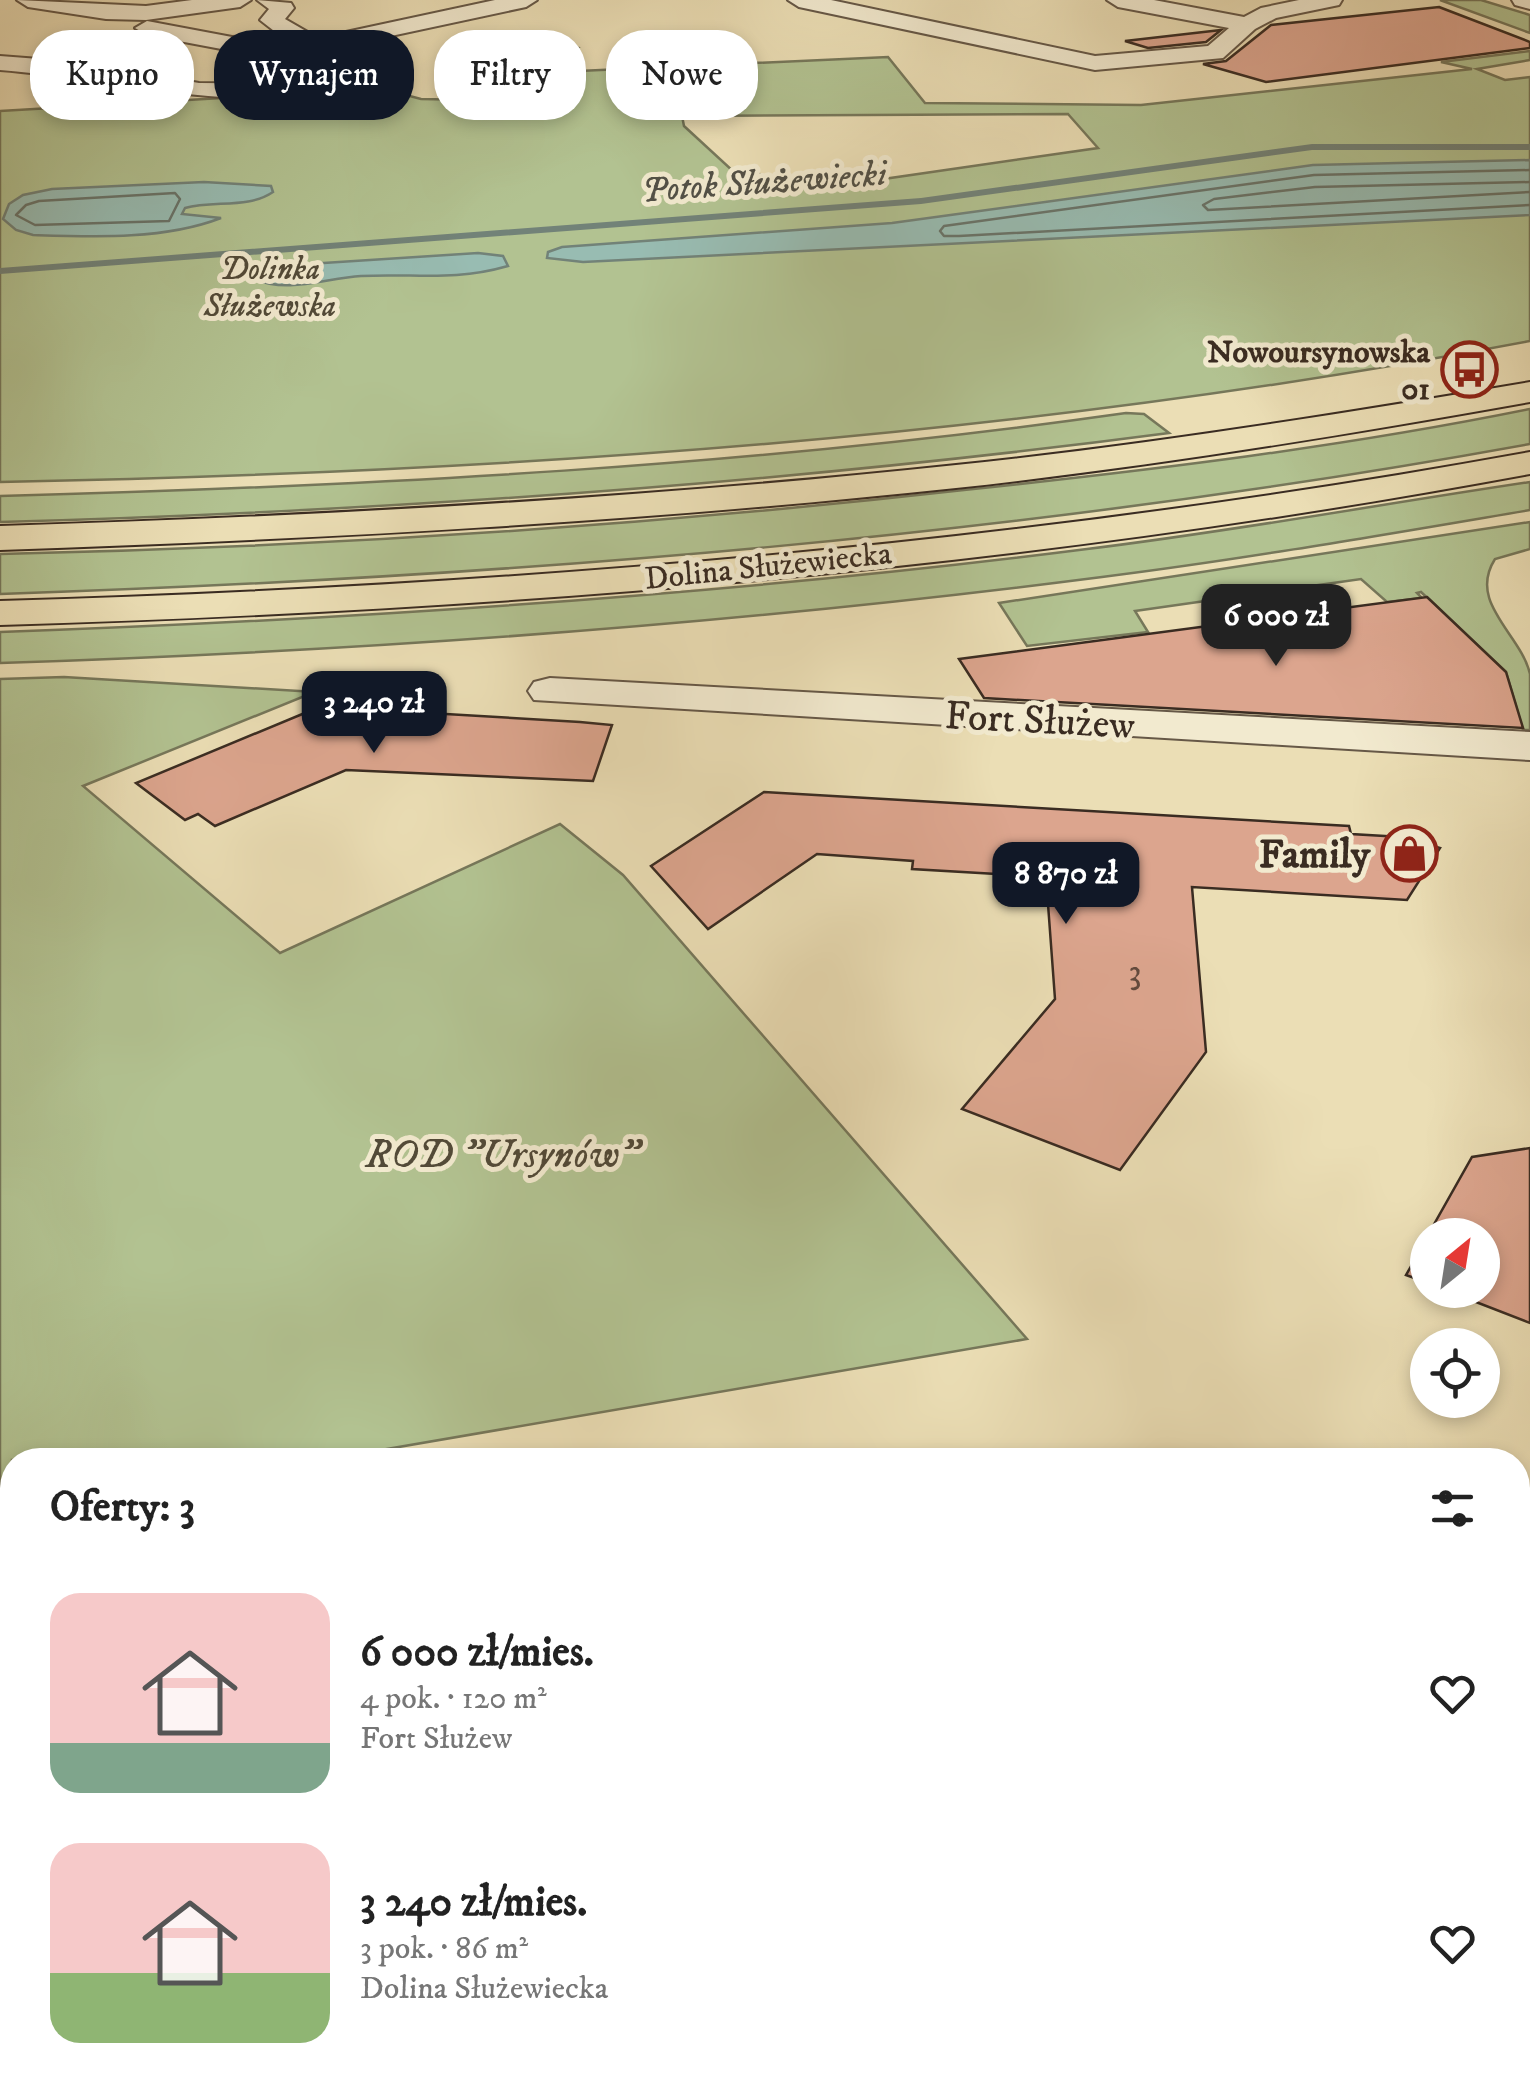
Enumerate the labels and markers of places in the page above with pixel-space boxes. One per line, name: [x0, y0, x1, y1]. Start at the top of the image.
place label: Nowoursynowska 01: [1207, 333, 1430, 410]
bus stop icon: Nowoursynowska 01: [1439, 339, 1499, 399]
pin: 6 000 zł: [1173, 584, 1379, 669]
pin: 3 240 zł: [271, 671, 477, 756]
shop icon: Family: [1379, 823, 1439, 883]
place label: Family: [1259, 831, 1371, 881]
pin: 8 870 zł: [963, 842, 1169, 927]

